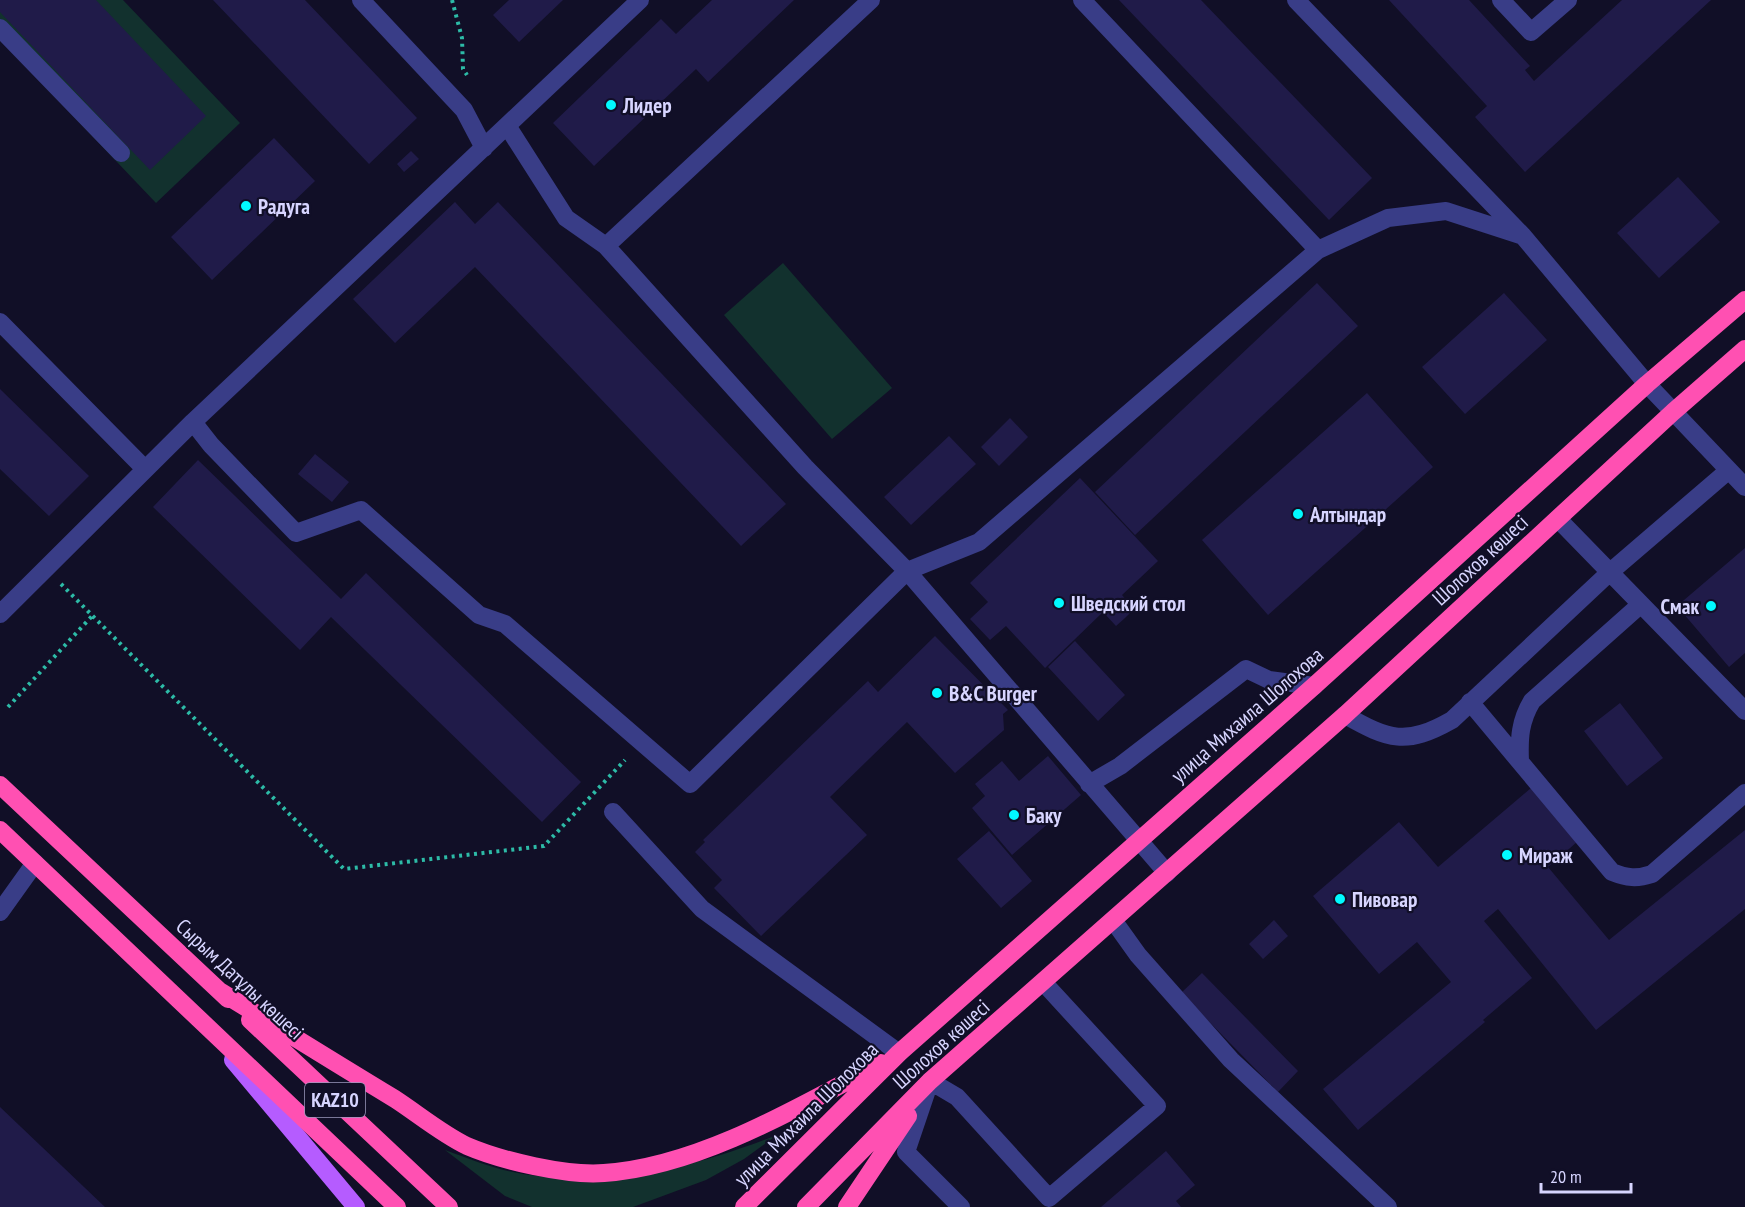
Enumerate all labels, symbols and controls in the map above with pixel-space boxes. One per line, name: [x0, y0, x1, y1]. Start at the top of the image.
place label: Лидер: [622, 92, 672, 119]
marker: Лидер: [604, 98, 618, 112]
place label: Радуга: [258, 193, 310, 220]
marker: Радуга: [239, 199, 253, 213]
place label: Алтындар: [1309, 501, 1386, 528]
marker: Алтындар: [1291, 507, 1305, 521]
street label: Шолохов көшесі: [1426, 509, 1534, 611]
place label: Шведский стол: [1071, 590, 1186, 617]
place label: Смак: [1660, 593, 1699, 620]
marker: Шведский стол: [1052, 596, 1066, 610]
marker: Смак: [1704, 599, 1718, 613]
street label: улица Михаила Шолохова: [1165, 641, 1329, 789]
place label: B&C Burger: [949, 680, 1038, 707]
marker: B&C Burger: [930, 686, 944, 700]
place label: Баку: [1026, 802, 1062, 829]
marker: Баку: [1007, 808, 1021, 822]
place label: Мираж: [1519, 842, 1573, 869]
marker: Мираж: [1500, 848, 1514, 862]
place label: Пивовар: [1352, 886, 1417, 913]
marker: Пивовар: [1333, 892, 1347, 906]
street label: Сырым Датұлы көшесі: [170, 913, 310, 1045]
street label: Шолохов көшесі: [887, 993, 995, 1095]
street label: улица Михаила Шолохова: [728, 1036, 884, 1192]
road number: KAZ10: [305, 1083, 365, 1117]
scale bar: [1541, 1156, 1631, 1194]
text: 20 m: [1550, 1165, 1582, 1188]

